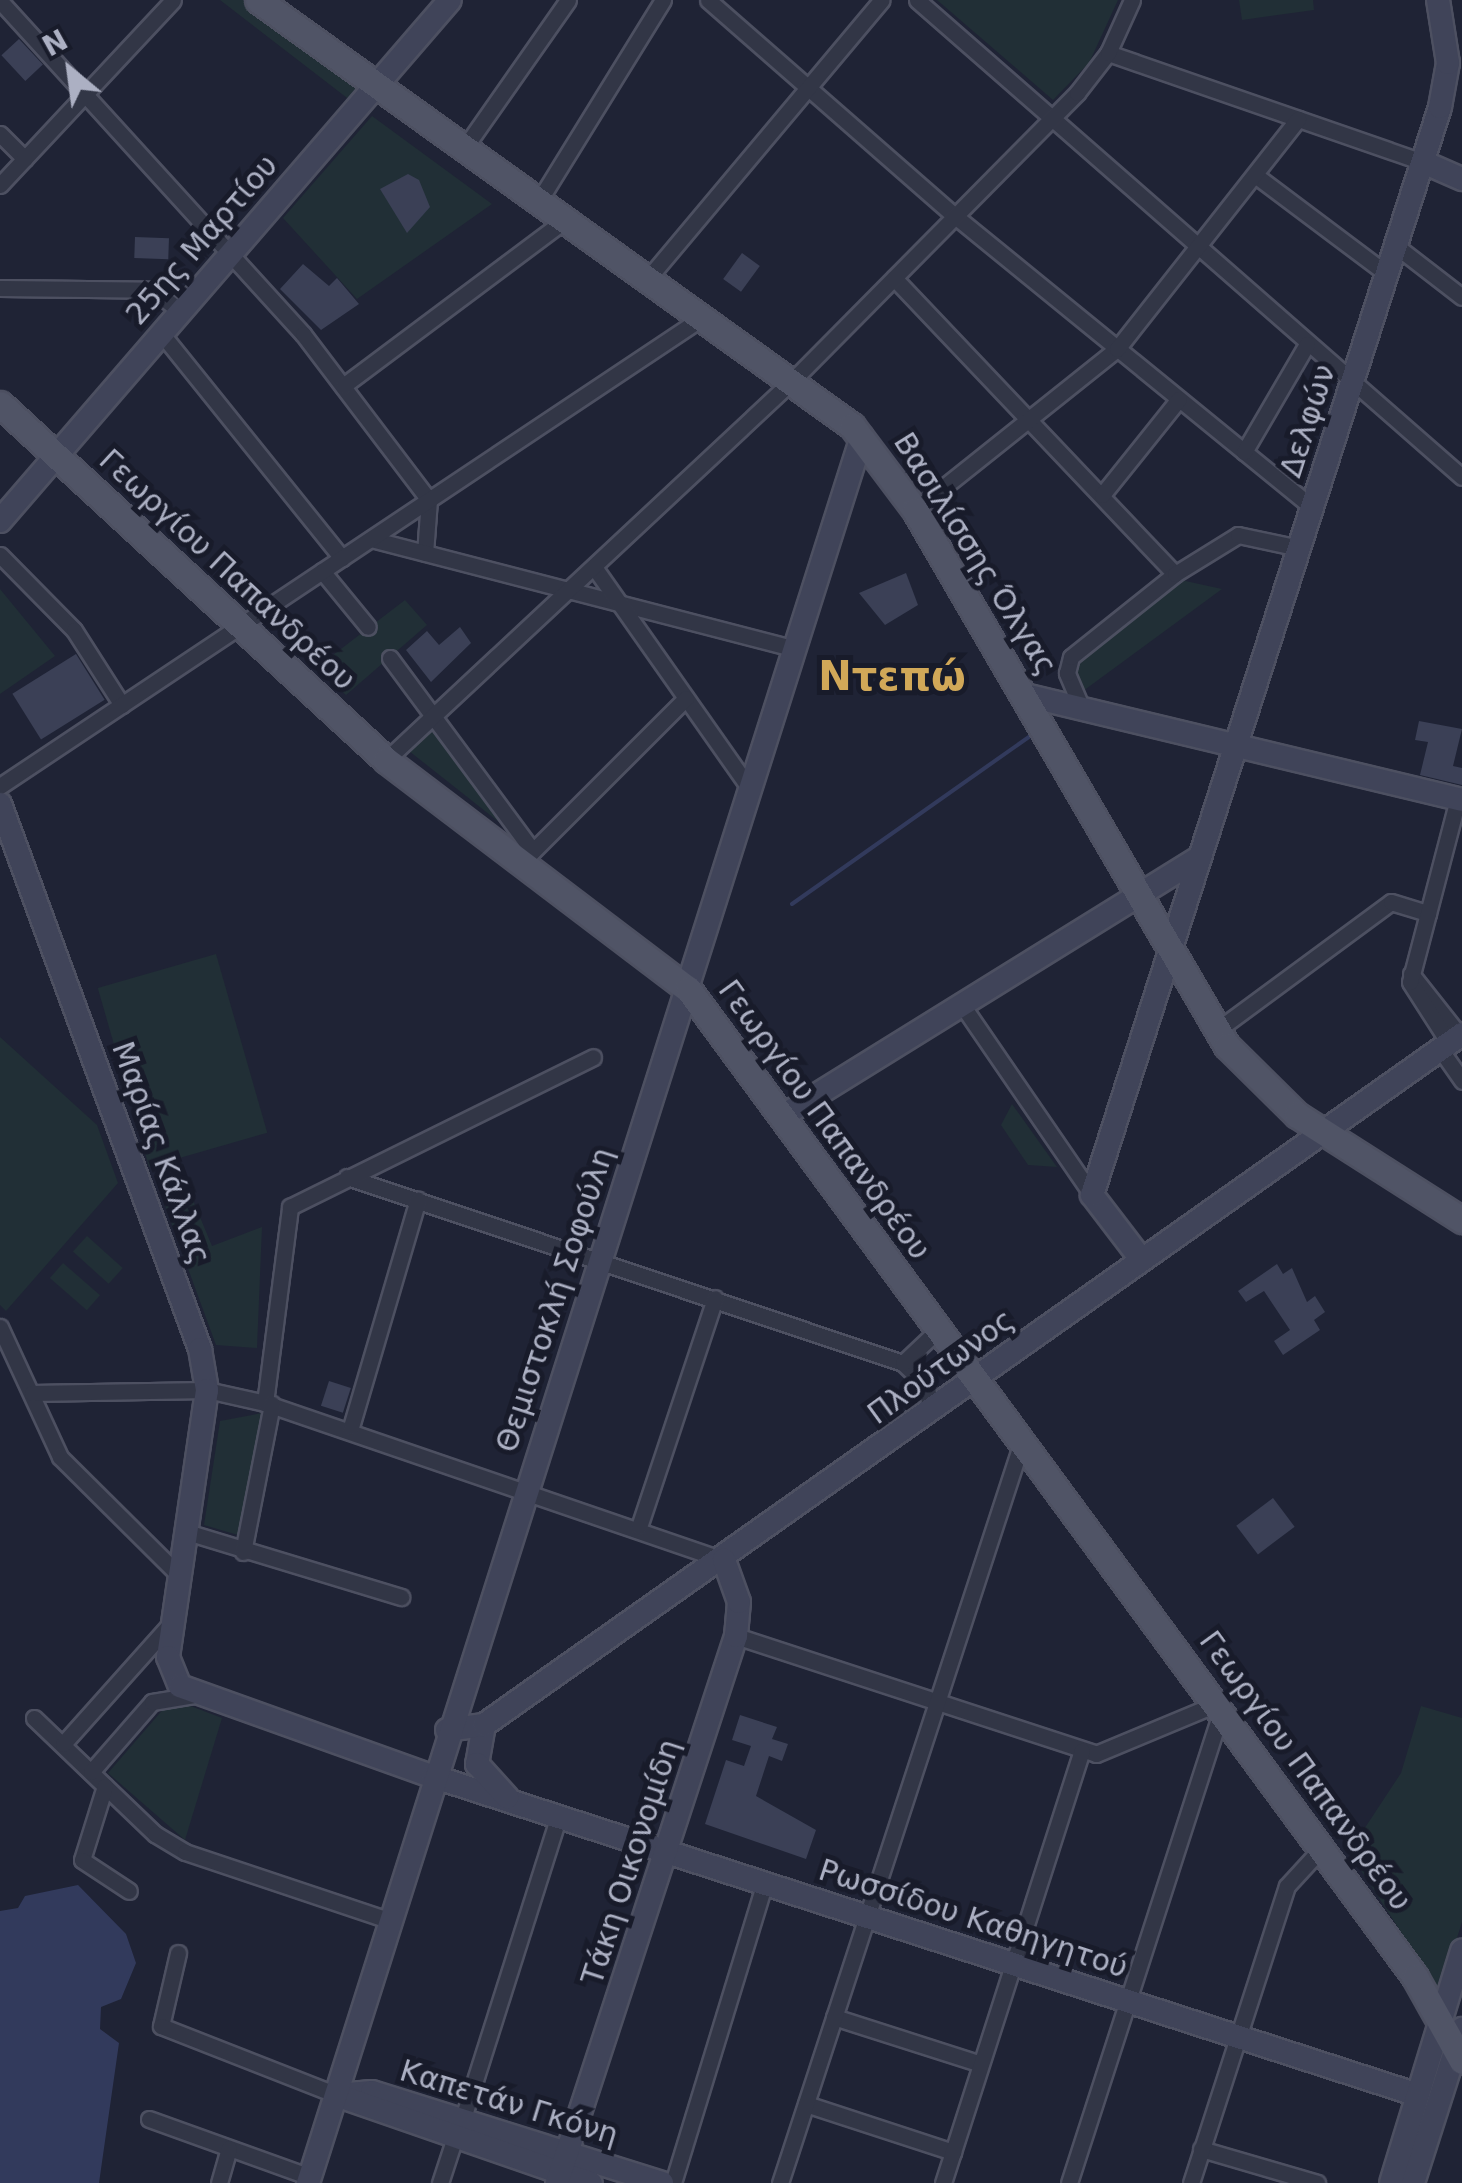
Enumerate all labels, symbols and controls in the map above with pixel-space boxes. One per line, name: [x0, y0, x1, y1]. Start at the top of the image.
north arrow: [20, 20, 120, 120]
text: N: [37, 23, 73, 63]
street label: 25ης Μαρτίου: [119, 148, 285, 332]
street label: Δελφών: [1273, 360, 1343, 482]
street label: Βασιλίσσης Όλγας: [886, 426, 1064, 682]
street label: Γεωργίου Παπανδρέου: [92, 442, 362, 698]
district label: Ντεπώ: [818, 652, 966, 700]
street label: Γεωργίου Παπανδρέου: [711, 973, 937, 1267]
street label: Μαρίας Κάλλας: [104, 1037, 218, 1269]
street label: Θεμιστοκλή Σοφούλη: [489, 1143, 621, 1457]
street label: Πλούτωνος: [861, 1302, 1021, 1432]
street label: Γεωργίου Παπανδρέου: [1192, 1624, 1418, 1918]
street label: Τάκη Οικονομίδη: [574, 1735, 688, 1989]
street label: Ρωσσίδου Καθηγητού: [814, 1852, 1132, 1986]
street label: Καπετάν Γκόνη: [395, 2053, 623, 2153]

